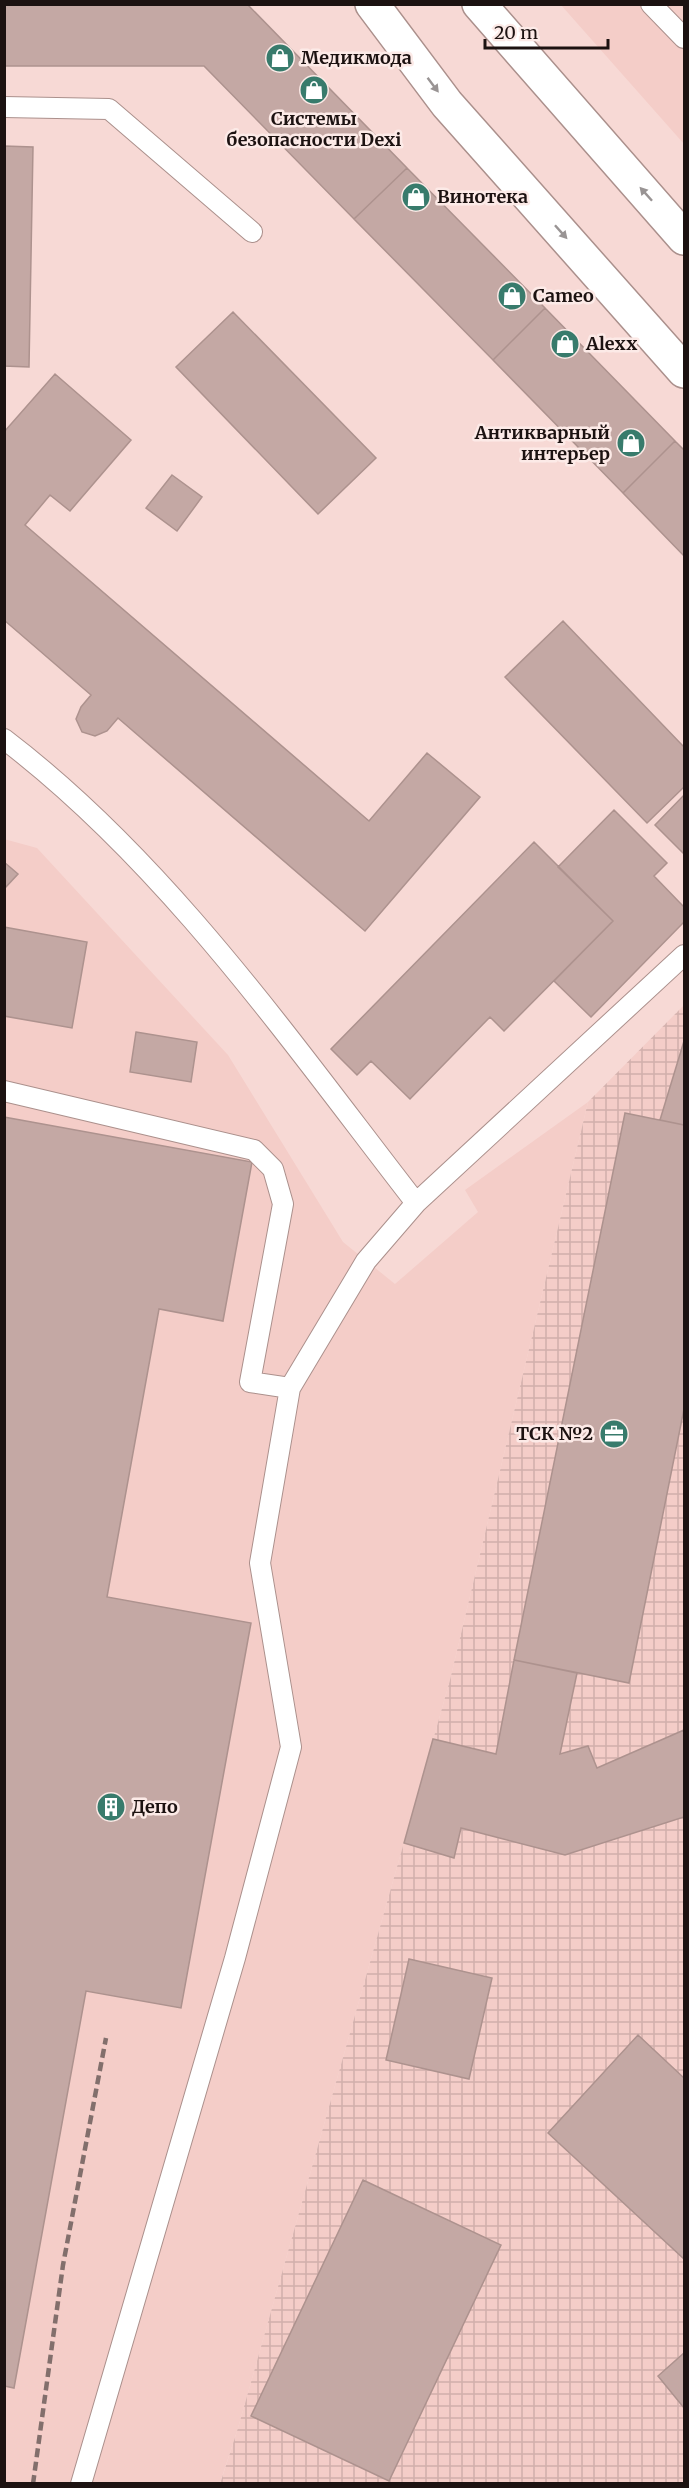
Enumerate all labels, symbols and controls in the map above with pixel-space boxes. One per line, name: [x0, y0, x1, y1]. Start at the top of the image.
scale bar: [485, 12, 608, 50]
text: 20 m: [494, 21, 538, 44]
shop icon: Медикмода: [264, 42, 296, 74]
place label: Медикмода: [301, 46, 412, 69]
shop icon: Системы безопасности Dexi: [298, 74, 330, 106]
one-way arrow: [426, 77, 438, 92]
place label: Системы безопасности Dexi: [227, 107, 401, 151]
shop icon: Винотека: [400, 181, 432, 213]
place label: Винотека: [437, 185, 528, 208]
one-way arrow: [640, 187, 653, 202]
one-way arrow: [554, 224, 567, 239]
shop icon: Cameo: [496, 280, 528, 312]
place label: Cameo: [533, 284, 594, 307]
shop icon: Alexx: [549, 328, 581, 360]
place label: Alexx: [585, 332, 637, 355]
place label: Антикварный интерьер: [474, 421, 610, 465]
shop icon: Антикварный интерьер: [615, 427, 647, 459]
office icon: ТСК №2: [598, 1418, 630, 1450]
place label: ТСК №2: [516, 1422, 593, 1445]
building icon: Депо: [95, 1791, 127, 1823]
place label: Депо: [132, 1795, 178, 1818]

